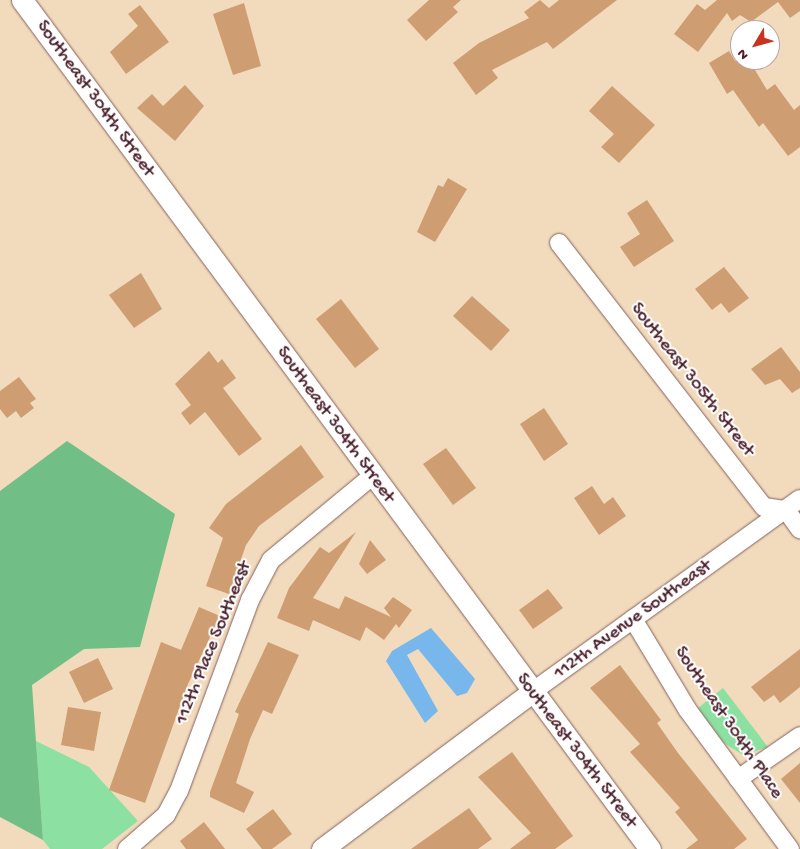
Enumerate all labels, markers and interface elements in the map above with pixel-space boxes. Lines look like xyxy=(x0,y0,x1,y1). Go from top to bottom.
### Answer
street label: Southeast 304th Street xyxy=(31,16,159,182)
north arrow xyxy=(730,20,780,70)
text: N xyxy=(734,45,753,62)
street label: Southeast 305th Street xyxy=(625,299,759,461)
street label: Southeast 304th Street xyxy=(271,342,399,508)
street label: 112th Avenue Southeast xyxy=(550,555,716,685)
street label: 112th Place Southeast xyxy=(171,558,257,728)
street label: Southeast 304th Place xyxy=(669,643,787,803)
street label: Southeast 304th Street xyxy=(510,669,642,833)

